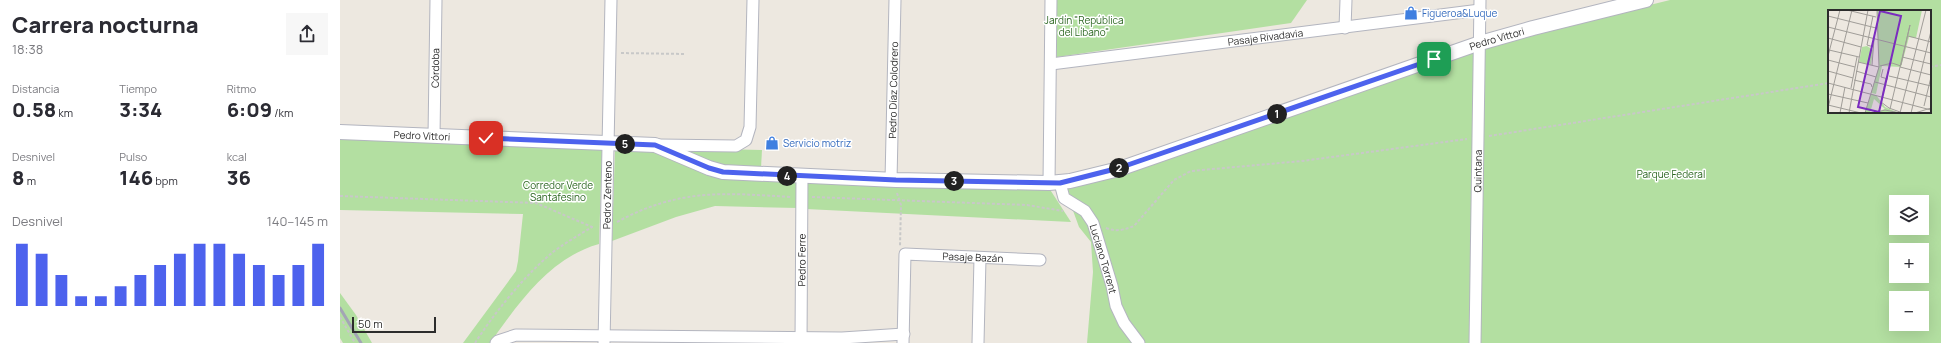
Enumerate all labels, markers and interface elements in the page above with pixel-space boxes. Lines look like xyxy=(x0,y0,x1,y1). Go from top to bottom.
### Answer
shop icon: Figueroa&Luque xyxy=(1403,5,1419,21)
place label: Figueroa&Luque xyxy=(1422,6,1497,20)
text: Carrera nocturna xyxy=(12,10,199,40)
inset map xyxy=(1828,10,1931,113)
button: share xyxy=(286,13,328,55)
park label: Jardín "República del Líbano" xyxy=(1044,13,1124,39)
street label: Pedro Vittori xyxy=(1467,24,1526,53)
street label: Pasaje Rivadavia xyxy=(1227,25,1304,49)
text: 18:38 xyxy=(12,40,43,58)
street label: Pedro Díaz Colodrero xyxy=(885,41,901,139)
pin xyxy=(1417,42,1451,76)
street label: Córdoba xyxy=(428,48,442,88)
icon: arrive xyxy=(1423,48,1445,70)
text: Distancia xyxy=(12,81,59,96)
text: Tiempo xyxy=(119,81,157,96)
text: Ritmo xyxy=(227,81,256,96)
text: 0.58 xyxy=(12,96,56,123)
text: 3:34 xyxy=(119,96,162,123)
text: 6:09 xyxy=(227,96,272,123)
pin: 1 xyxy=(1267,104,1287,124)
text: km xyxy=(56,105,73,120)
text: /km xyxy=(272,105,293,120)
text: 1 xyxy=(1275,106,1279,121)
pin xyxy=(469,121,503,155)
street label: Pedro Vittori xyxy=(393,127,451,144)
icon: check xyxy=(475,127,497,149)
pin: 5 xyxy=(615,134,635,154)
shop icon: Servicio motriz xyxy=(764,135,780,151)
text: 5 xyxy=(622,136,628,151)
place label: Servicio motriz xyxy=(783,136,851,150)
text: Desnivel xyxy=(12,149,55,164)
text: Pulso xyxy=(119,149,147,164)
text: kcal xyxy=(227,149,247,164)
street label: Quintana xyxy=(1470,150,1485,192)
pin: 2 xyxy=(1109,158,1129,178)
text: 2 xyxy=(1116,160,1122,175)
street label: Pedro Zenteno xyxy=(599,161,615,229)
text: 8 xyxy=(12,164,24,191)
text: 146 xyxy=(119,164,153,191)
text: 36 xyxy=(227,164,251,191)
pin: 4 xyxy=(777,166,797,186)
park label: Parque Federal xyxy=(1637,167,1705,181)
text: 4 xyxy=(784,168,790,183)
pin: 3 xyxy=(944,171,964,191)
text: m xyxy=(24,173,36,188)
text: bpm xyxy=(153,173,178,188)
text: 3 xyxy=(951,173,957,188)
park label: Corredor Verde Santafesino xyxy=(523,178,593,204)
map controls xyxy=(1889,195,1929,331)
button: layers xyxy=(1889,195,1929,235)
text: Desnivel xyxy=(12,212,63,230)
text: 140–145 m xyxy=(267,212,328,230)
street label: Luciano Torrent xyxy=(1087,222,1120,295)
street label: Pedro Ferre xyxy=(794,233,809,287)
button: + xyxy=(1889,243,1929,283)
street label: Pasaje Bazán xyxy=(942,249,1004,265)
button: − xyxy=(1889,291,1929,331)
scale bar xyxy=(352,315,436,334)
text: 50 m xyxy=(358,316,383,331)

